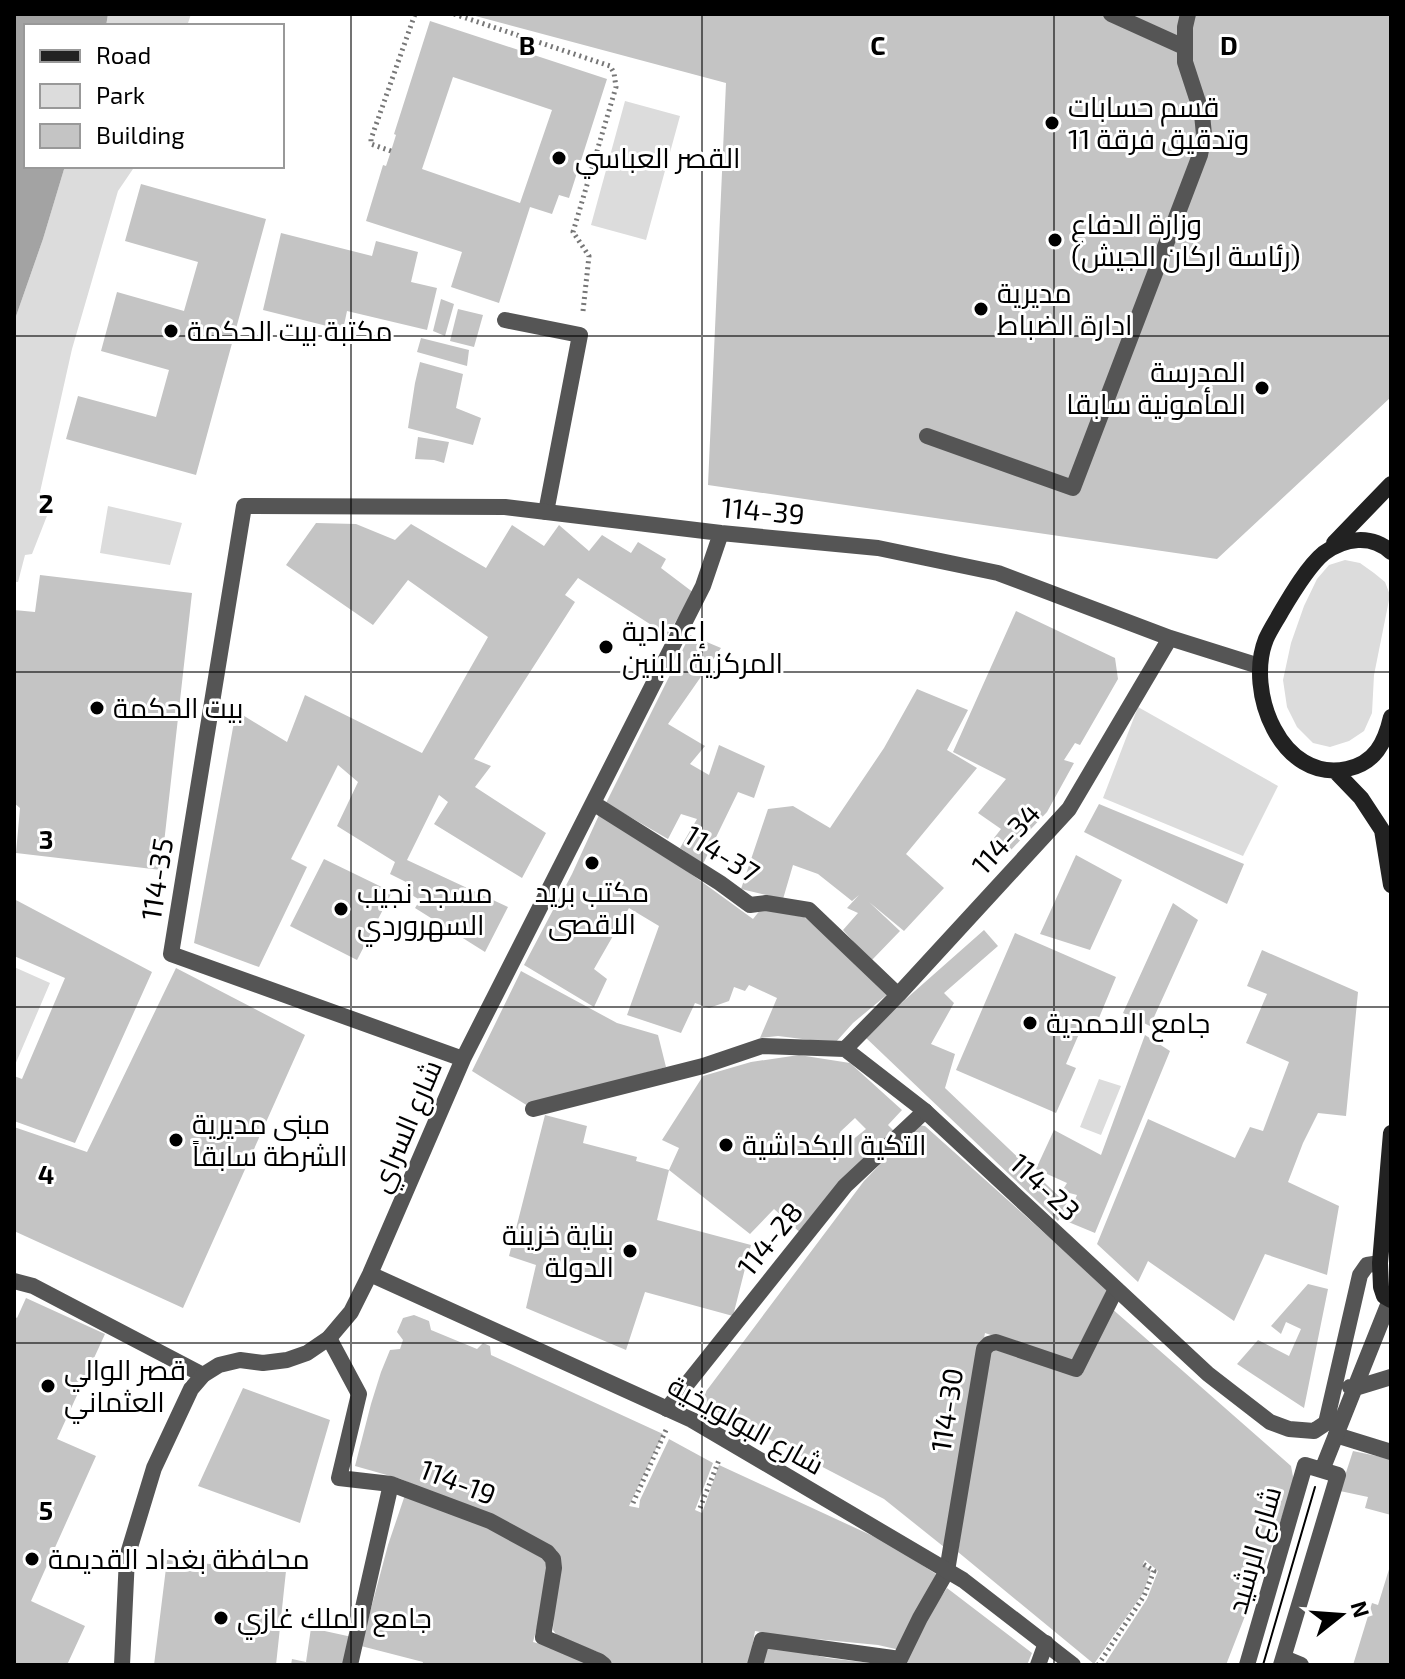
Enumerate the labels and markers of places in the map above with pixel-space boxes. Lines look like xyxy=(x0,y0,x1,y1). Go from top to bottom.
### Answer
place label: قسم حسابات وتدقيق فرقة 11 xyxy=(1068,89,1249,156)
marker: قسم حسابات وتدقيق فرقة 11 xyxy=(1043,114,1061,132)
place label: القصر العباسي xyxy=(575,140,740,179)
marker: القصر العباسي xyxy=(550,149,568,167)
place label: وزارة الدفاع (رئاسة اركان الجيش) xyxy=(1071,206,1301,273)
marker: وزارة الدفاع (رئاسة اركان الجيش) xyxy=(1046,231,1064,249)
place label: مديرية ادارة الضباط xyxy=(997,275,1133,341)
marker: مديرية ادارة الضباط xyxy=(972,300,990,318)
place label: مكتبة بيت الحكمة xyxy=(187,313,393,347)
marker: مكتبة بيت الحكمة xyxy=(162,322,180,340)
place label: المدرسة المأمونية سابقا xyxy=(1066,354,1246,420)
marker: المدرسة المأمونية سابقا xyxy=(1253,379,1271,397)
place label: إعدادية المركزية للبنين xyxy=(622,613,783,680)
marker: إعدادية المركزية للبنين xyxy=(597,638,615,656)
place label: بيت الحكمة xyxy=(113,690,243,724)
marker: بيت الحكمة xyxy=(88,699,106,717)
marker: مكتب بريد الاقصى xyxy=(583,854,601,872)
place label: مكتب بريد الاقصى xyxy=(535,874,649,941)
place label: مسجد نجيب السهروردي xyxy=(357,875,493,947)
marker: مسجد نجيب السهروردي xyxy=(332,900,350,918)
place label: جامع الاحمدية xyxy=(1046,1005,1210,1042)
marker: جامع الاحمدية xyxy=(1021,1014,1039,1032)
place label: مبنى مديرية الشرطة سابقاً xyxy=(192,1106,348,1172)
place label: التكية البكداشية xyxy=(742,1127,927,1161)
marker: مبنى مديرية الشرطة سابقاً xyxy=(167,1131,185,1149)
marker: التكية البكداشية xyxy=(717,1136,735,1154)
place label: بناية خزينة الدولة xyxy=(502,1217,614,1283)
marker: بناية خزينة الدولة xyxy=(621,1242,639,1260)
place label: قصر الوالي العثماني xyxy=(64,1352,186,1424)
marker: قصر الوالي العثماني xyxy=(39,1377,57,1395)
place label: محافظة بغداد القديمة xyxy=(48,1541,310,1575)
marker: محافظة بغداد القديمة xyxy=(23,1550,41,1568)
place label: جامع الملك غازي xyxy=(237,1600,432,1640)
marker: جامع الملك غازي xyxy=(212,1609,230,1627)

